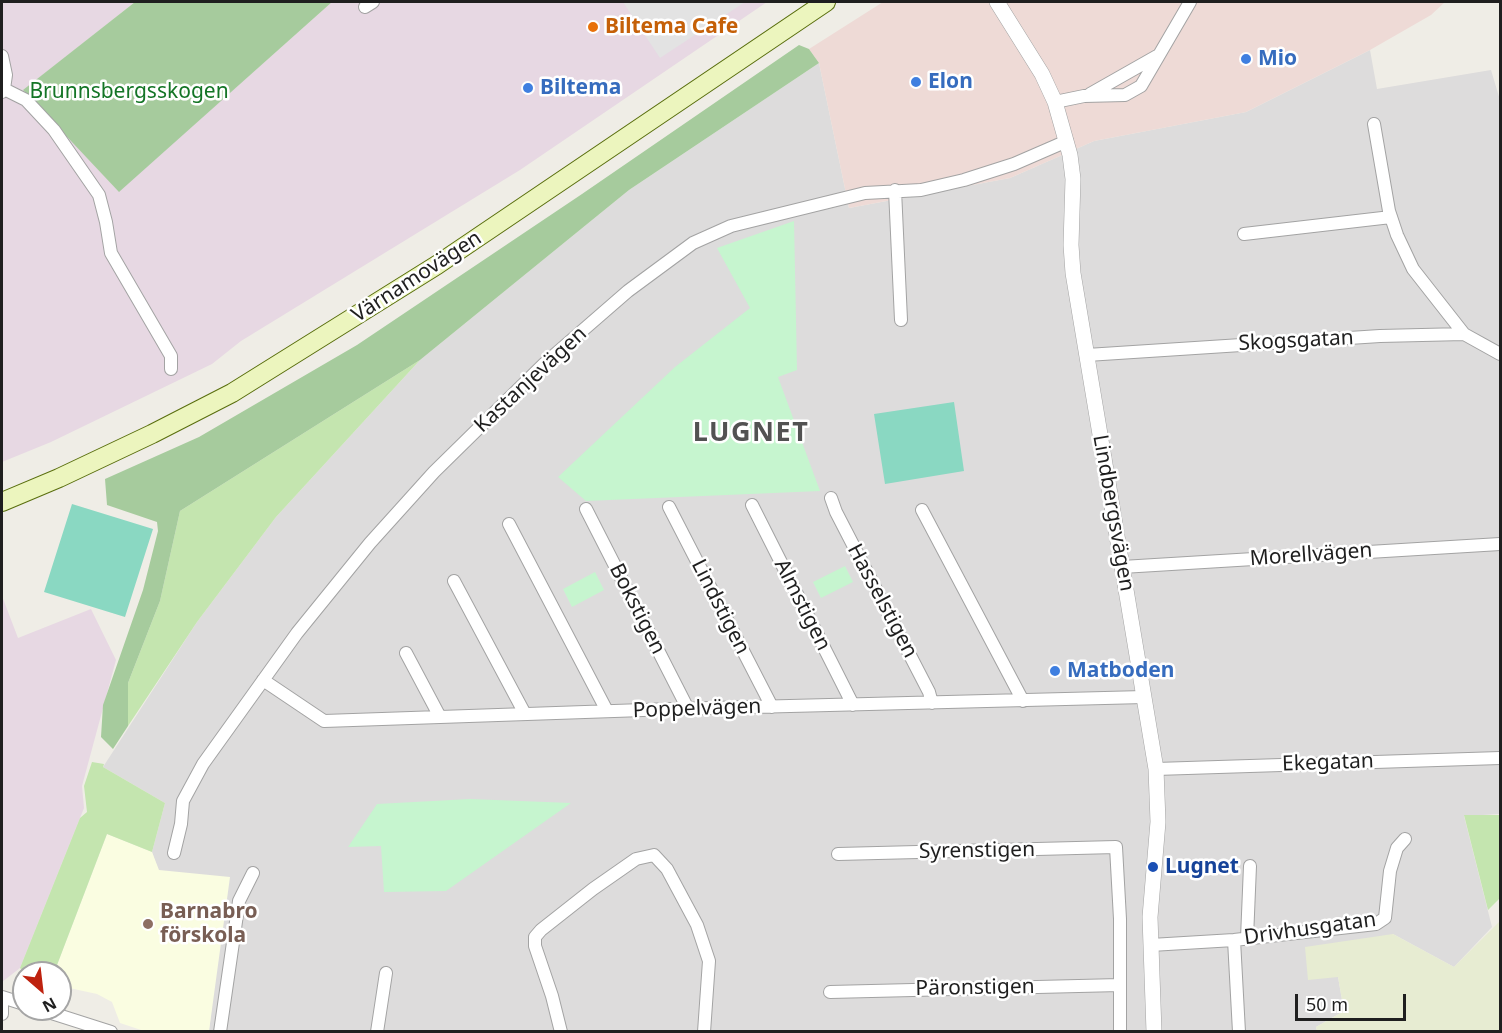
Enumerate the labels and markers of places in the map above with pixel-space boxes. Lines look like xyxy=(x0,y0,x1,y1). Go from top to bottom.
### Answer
place label: Biltema Cafe xyxy=(605,14,738,40)
marker: Biltema Cafe xyxy=(586,20,600,34)
place label: Mio xyxy=(1258,46,1297,72)
marker: Mio xyxy=(1239,52,1253,66)
place label: Elon xyxy=(928,69,973,95)
place label: Biltema xyxy=(540,75,621,101)
marker: Elon xyxy=(909,75,923,89)
marker: Biltema xyxy=(521,81,535,95)
place label: Matboden xyxy=(1067,658,1174,684)
marker: Matboden xyxy=(1048,664,1062,678)
place label: Lugnet xyxy=(1165,854,1239,880)
marker: Lugnet xyxy=(1146,860,1160,874)
place label: Barnabro förskola xyxy=(160,899,258,949)
marker: Barnabro förskola xyxy=(141,917,155,931)

